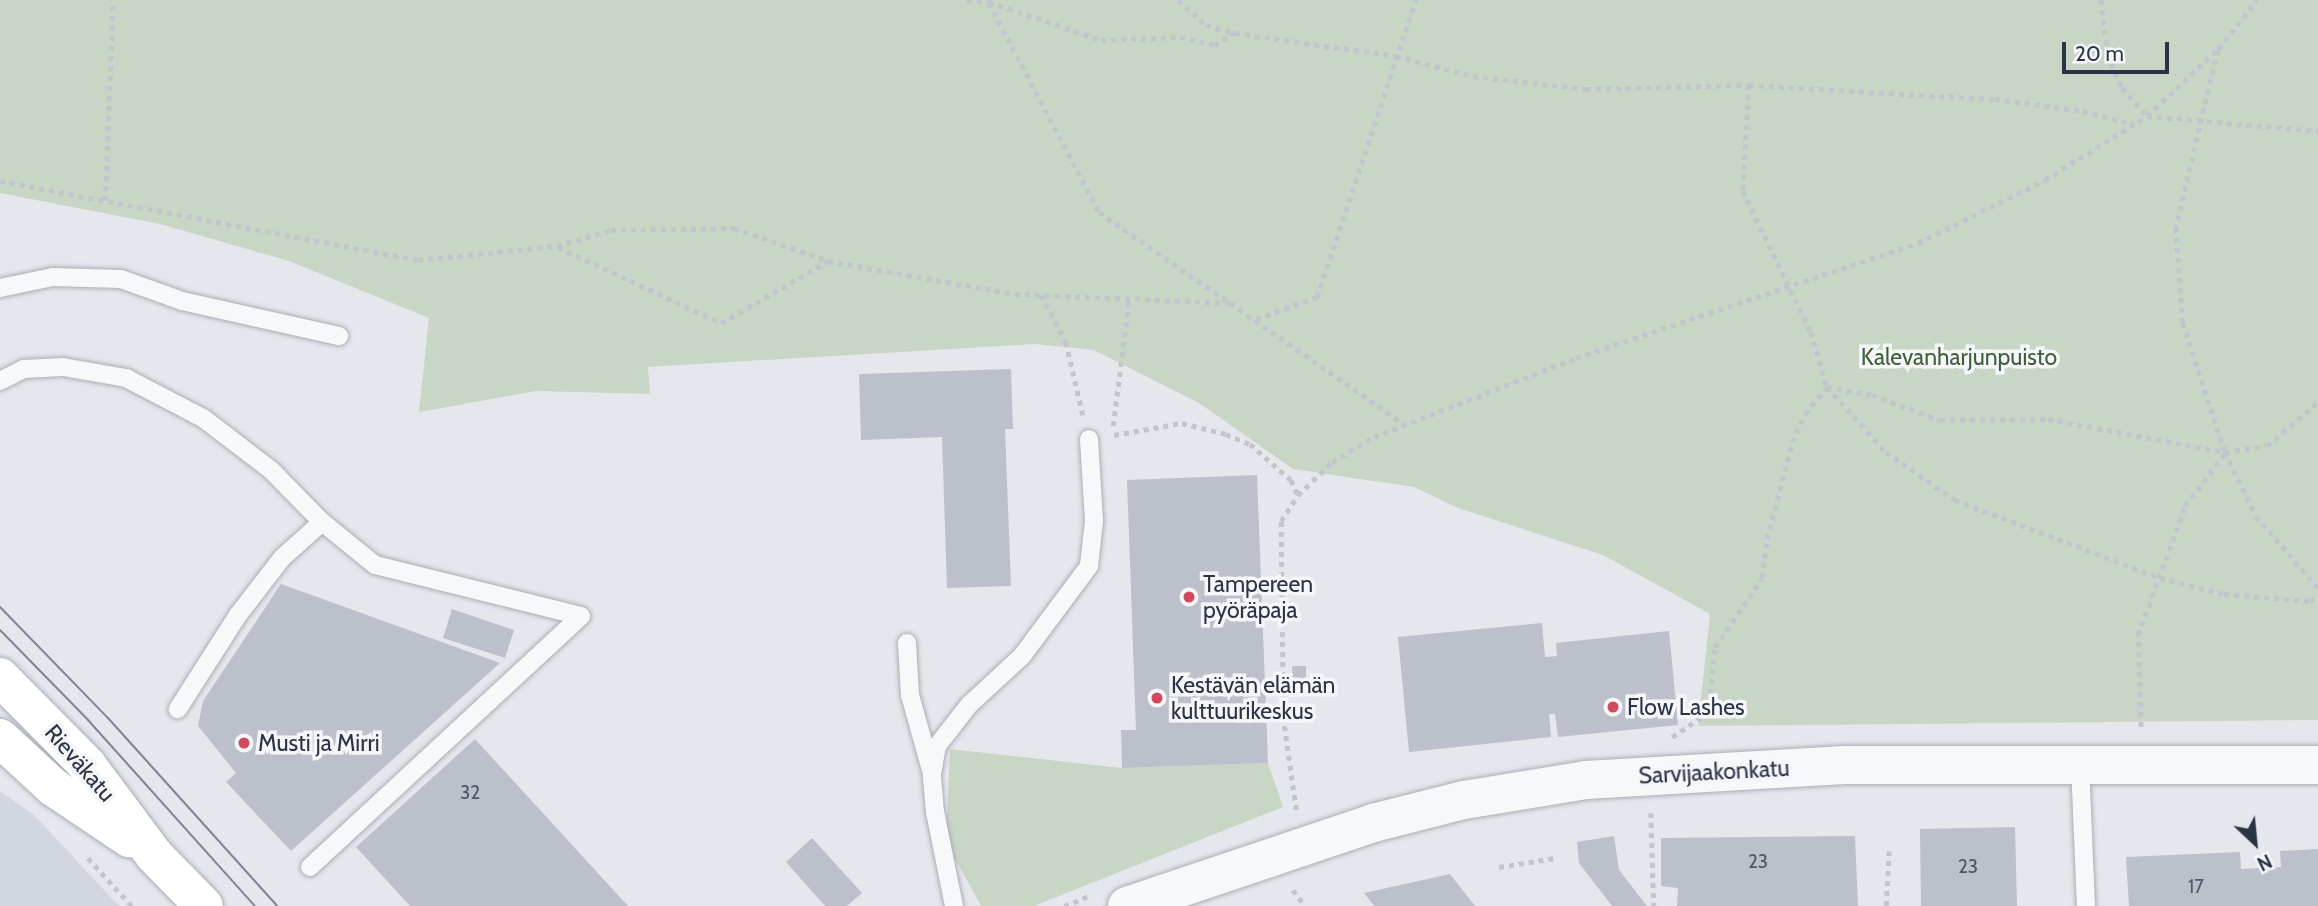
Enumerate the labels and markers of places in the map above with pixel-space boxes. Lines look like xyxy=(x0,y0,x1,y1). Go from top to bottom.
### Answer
place label: Tampereen pyöräpaja xyxy=(1203,570,1313,624)
marker: Tampereen pyöräpaja xyxy=(1181,589,1197,605)
place label: Kestävän elämän kulttuurikeskus xyxy=(1171,671,1335,725)
marker: Kestävän elämän kulttuurikeskus xyxy=(1149,690,1165,706)
place label: Flow Lashes xyxy=(1627,693,1745,721)
marker: Flow Lashes xyxy=(1605,699,1621,715)
place label: Musti ja Mirri xyxy=(258,729,380,757)
marker: Musti ja Mirri xyxy=(236,735,252,751)

